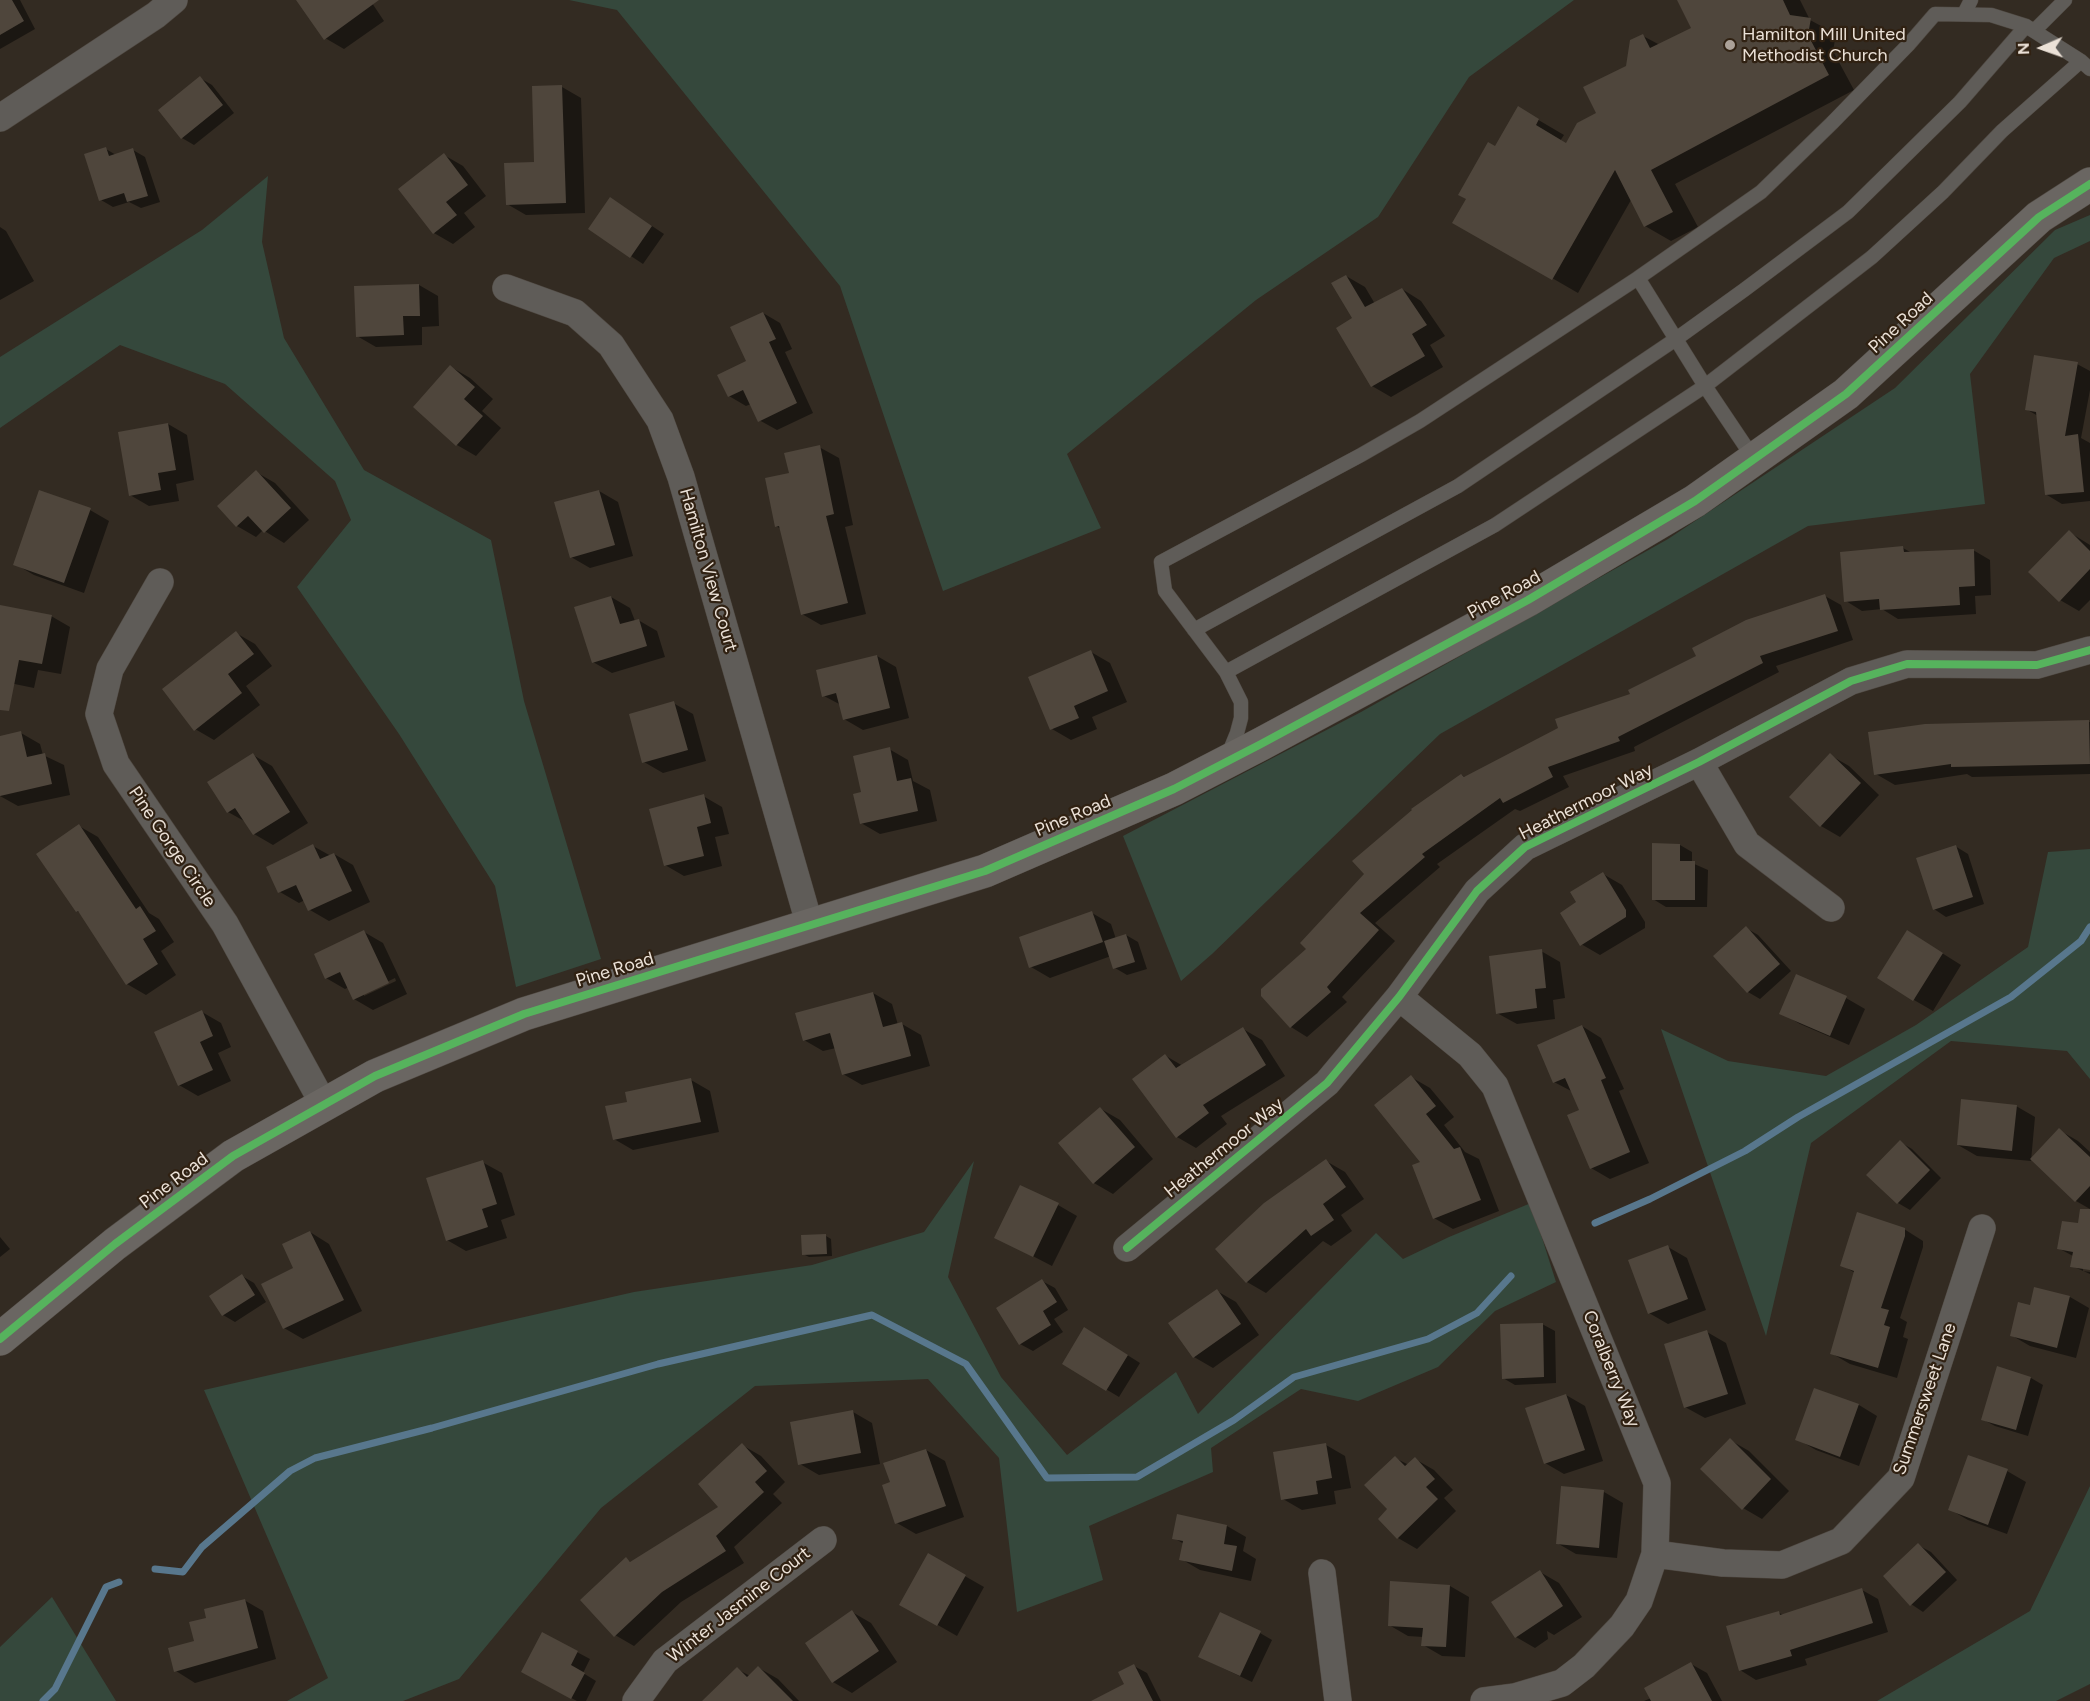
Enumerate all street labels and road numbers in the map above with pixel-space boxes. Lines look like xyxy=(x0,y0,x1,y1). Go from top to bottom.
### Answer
street label: Pine Road xyxy=(1864,288,1938,358)
street label: Hamilton View Court xyxy=(674,486,742,654)
street label: Pine Road xyxy=(1464,566,1544,624)
street label: Heathermoor Way xyxy=(1516,759,1656,845)
street label: Pine Gorge Circle xyxy=(124,783,220,911)
street label: Pine Road xyxy=(1032,790,1114,842)
street label: Pine Road xyxy=(573,948,657,992)
street label: Heathermoor Way xyxy=(1160,1093,1288,1203)
street label: Pine Road xyxy=(135,1148,213,1214)
street label: Coralberry Way xyxy=(1578,1307,1644,1431)
street label: Summersweet Lane xyxy=(1889,1320,1961,1478)
street label: Winter Jasmine Court xyxy=(663,1542,815,1668)

